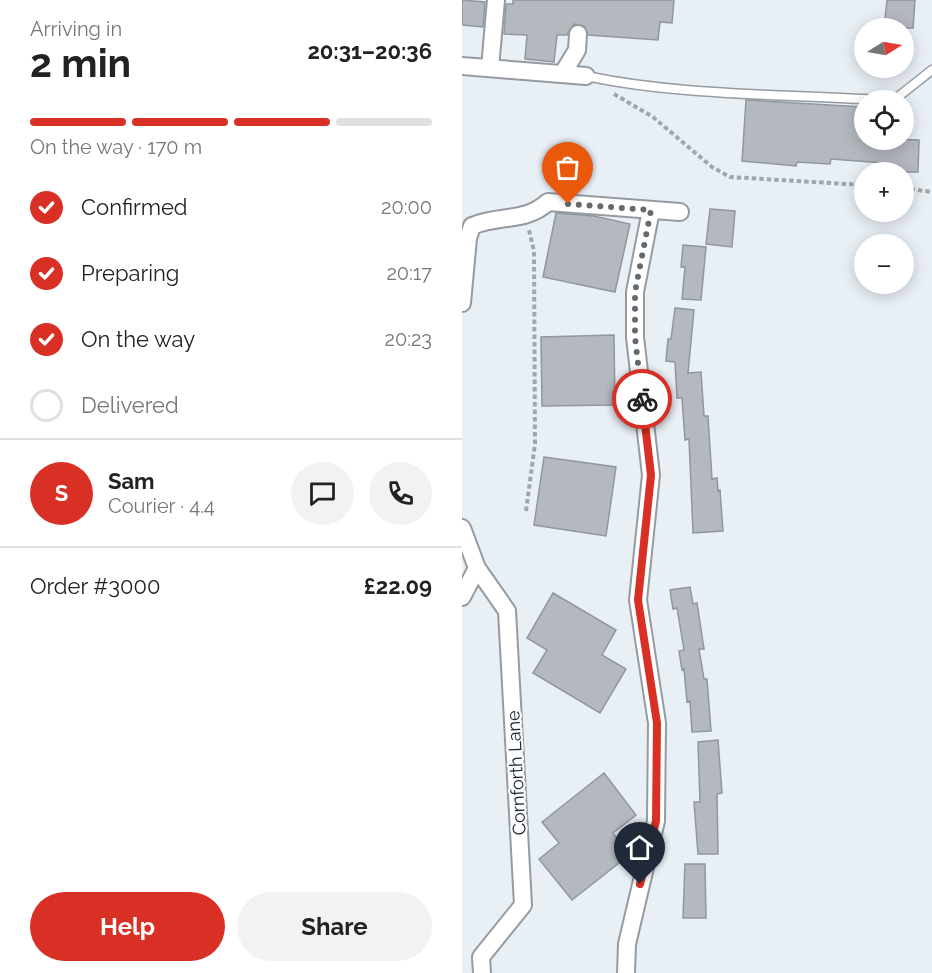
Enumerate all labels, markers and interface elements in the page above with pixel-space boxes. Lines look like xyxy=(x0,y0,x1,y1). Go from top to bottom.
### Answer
text: Arriving in xyxy=(30,17,122,41)
north arrow xyxy=(854,18,914,78)
map controls xyxy=(854,18,914,294)
text: 20:31–20:36 xyxy=(307,38,432,64)
text: 2 min xyxy=(30,40,131,86)
button: locate xyxy=(854,90,914,150)
text: On the way · 170 m xyxy=(30,135,202,159)
pin xyxy=(542,142,593,204)
icon: bag xyxy=(551,151,584,184)
button: + xyxy=(854,162,914,222)
icon: check xyxy=(30,191,63,224)
text: Confirmed xyxy=(81,194,188,220)
text: 20:00 xyxy=(381,195,432,219)
button: − xyxy=(854,234,914,294)
icon: check xyxy=(30,257,63,290)
text: Preparing xyxy=(81,260,179,286)
text: 20:17 xyxy=(386,261,432,285)
icon: check xyxy=(30,323,63,356)
text: On the way xyxy=(81,326,195,352)
text: 20:23 xyxy=(384,327,432,351)
courier xyxy=(612,369,672,429)
icon: bike xyxy=(626,383,659,416)
text: Delivered xyxy=(81,392,179,418)
button: chat xyxy=(291,462,354,525)
button: phone xyxy=(369,462,432,525)
text: Sam xyxy=(108,468,155,494)
text: S xyxy=(55,480,68,506)
text: Courier · 4.4 xyxy=(108,494,215,518)
text: Order #3000 xyxy=(30,573,160,599)
text: £22.09 xyxy=(364,573,432,599)
street label: Cornforth Lane xyxy=(502,710,530,836)
pin xyxy=(614,822,665,884)
icon: home xyxy=(623,831,656,864)
button: Help xyxy=(30,892,225,961)
button: Share xyxy=(237,892,432,961)

